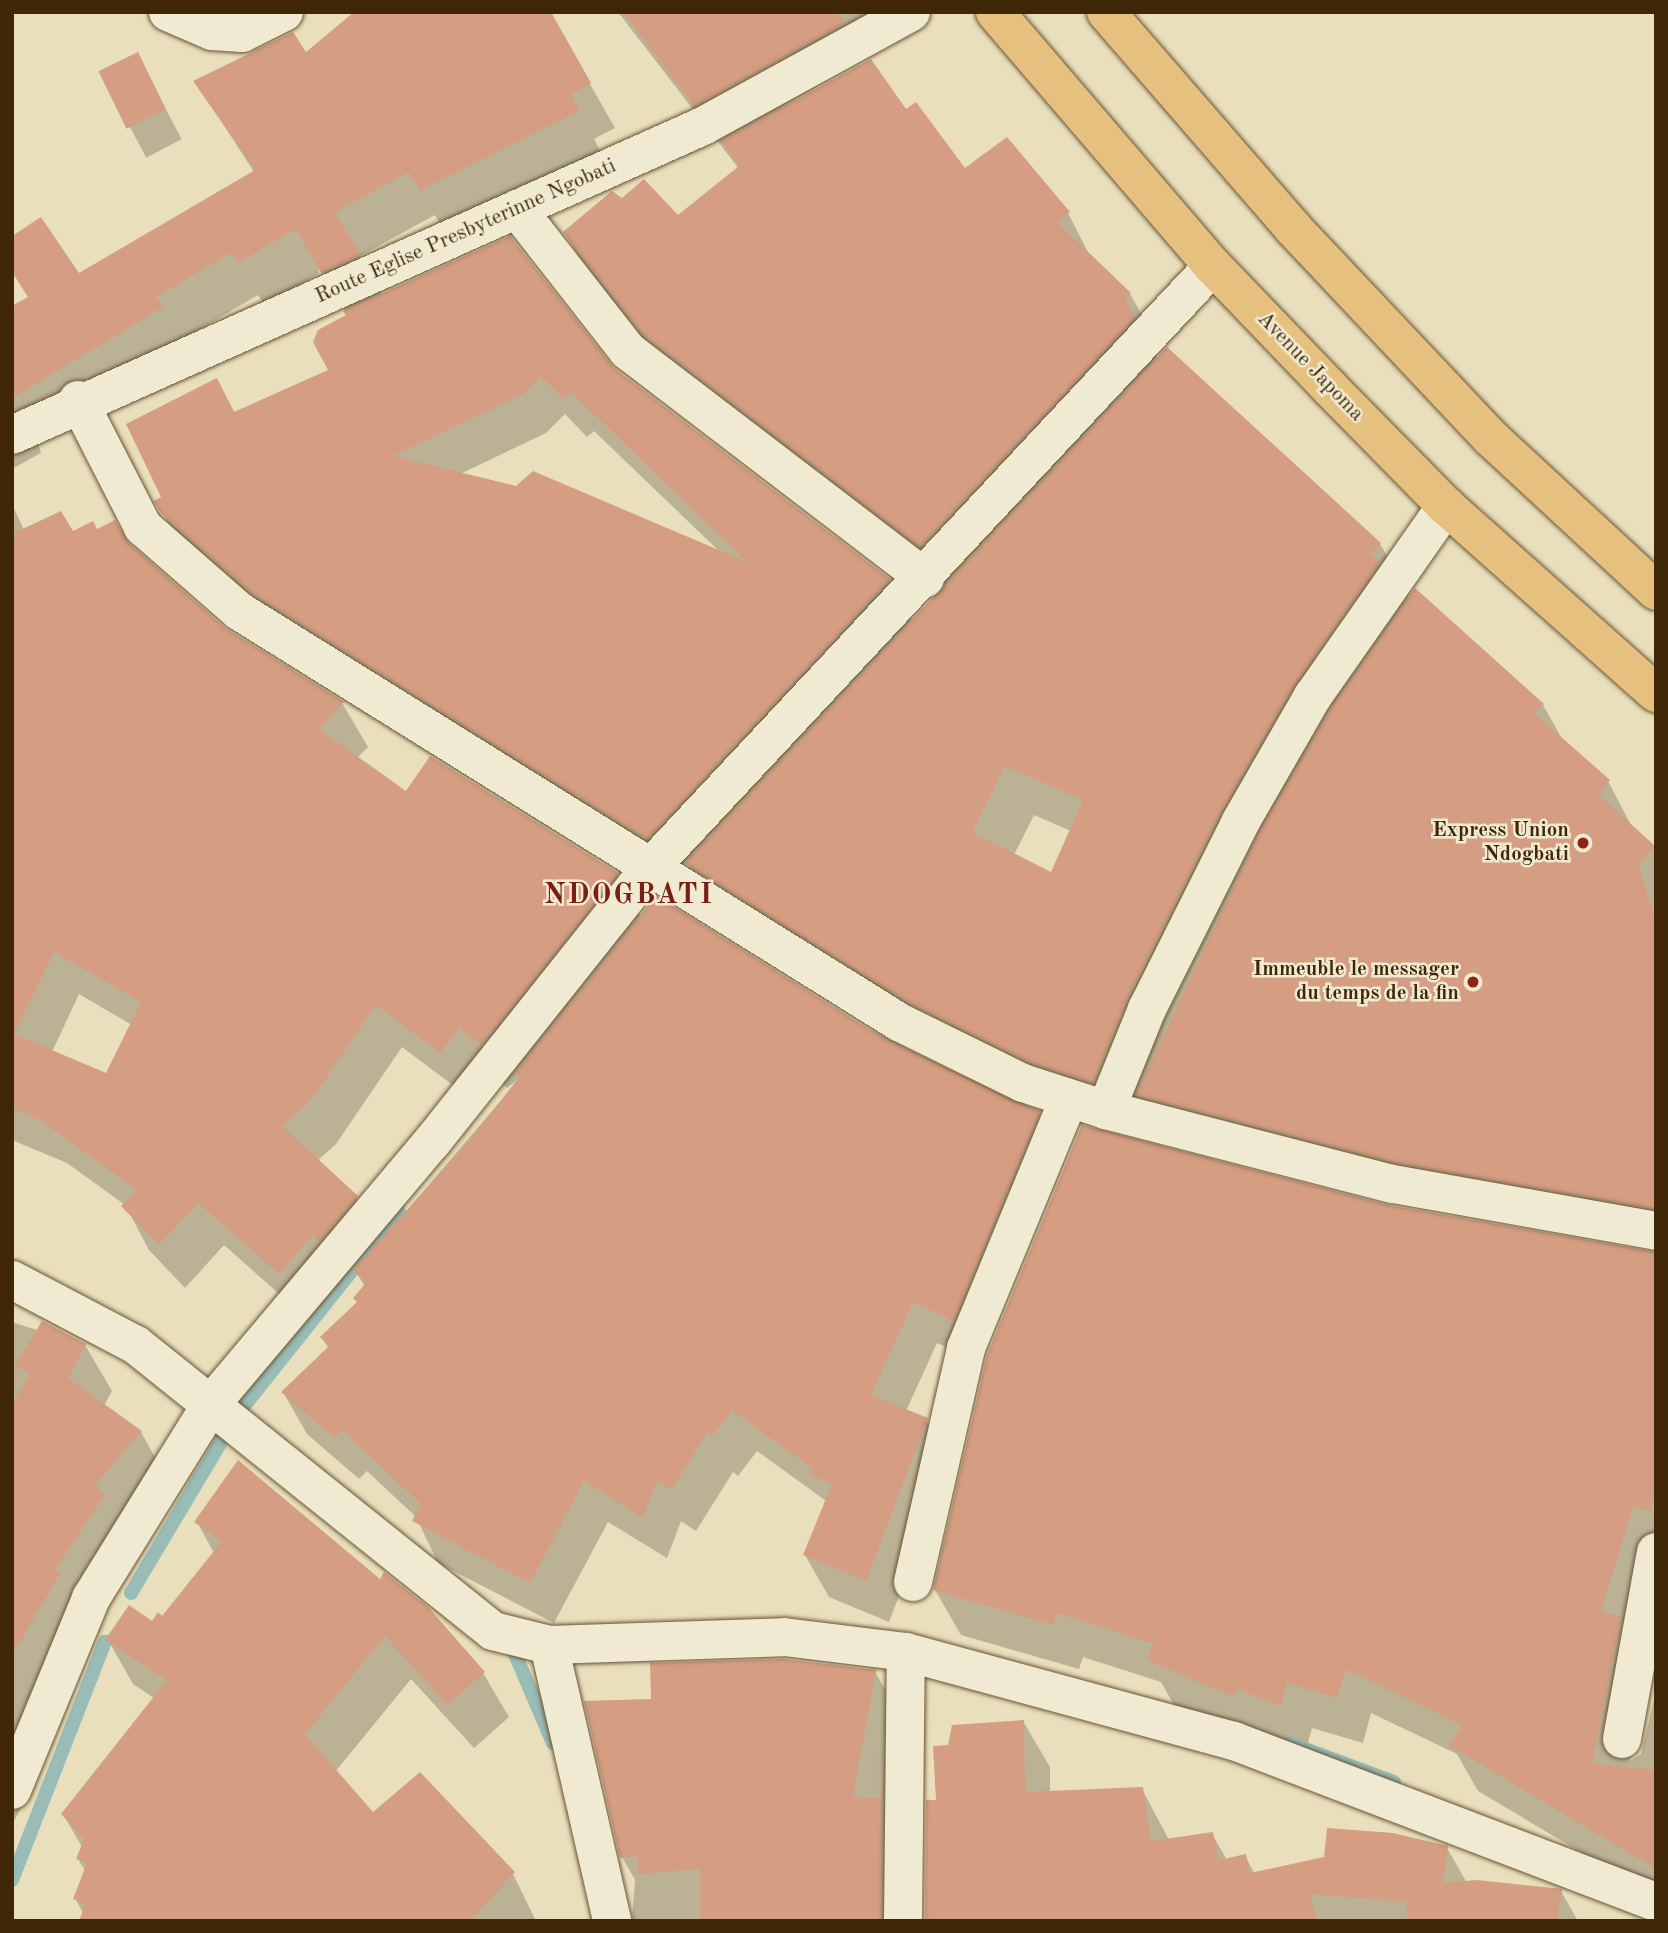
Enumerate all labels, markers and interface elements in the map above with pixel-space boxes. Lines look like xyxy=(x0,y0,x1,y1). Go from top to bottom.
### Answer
street label: Route Eglise Presbyterinne Ngobati xyxy=(312,154,620,310)
street label: Avenue Japoma xyxy=(1251,307,1369,427)
place label: Express Union Ndogbati xyxy=(1432,818,1569,868)
marker: Express Union Ndogbati xyxy=(1575,835,1591,851)
district label: NDOGBATI xyxy=(545,879,713,913)
place label: Immeuble le messager du temps de la fin xyxy=(1253,957,1459,1007)
marker: Immeuble le messager du temps de la fin xyxy=(1465,974,1481,990)

